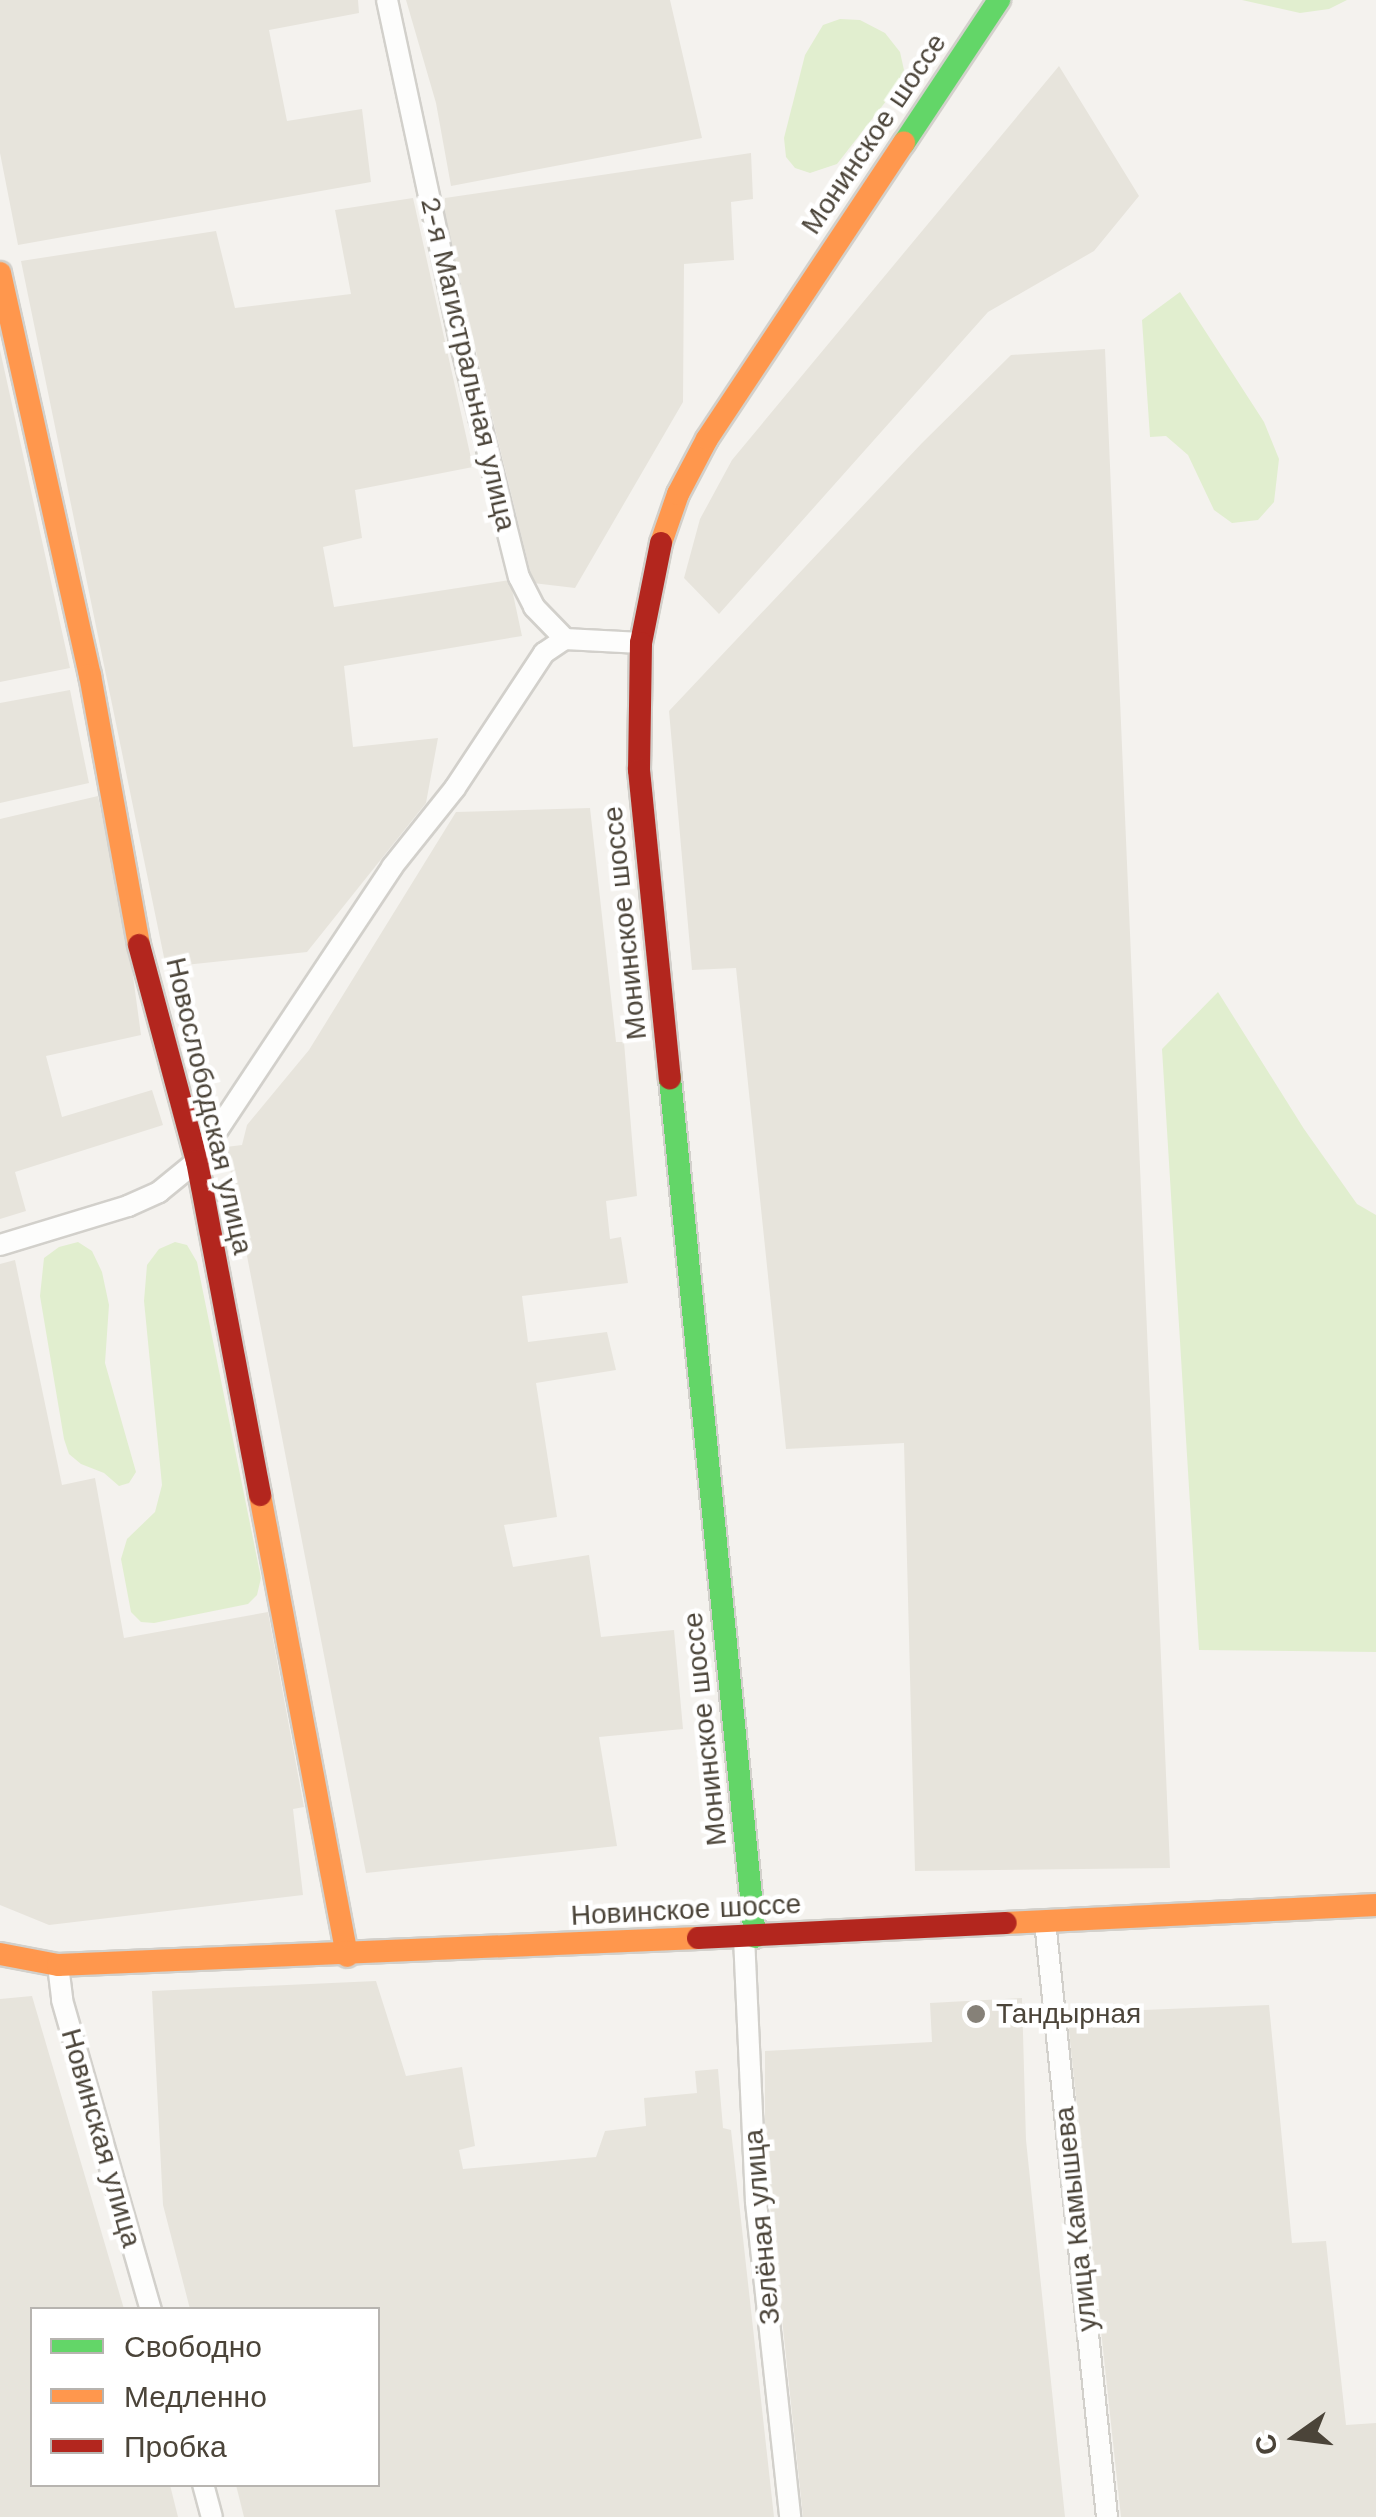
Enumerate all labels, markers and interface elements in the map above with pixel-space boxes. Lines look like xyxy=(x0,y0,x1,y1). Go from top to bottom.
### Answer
street label: Монинское шоссе xyxy=(794,27,954,241)
street label: 2-я Магистральная улица xyxy=(413,194,523,534)
street label: Монинское шоссе xyxy=(596,805,654,1041)
street label: Новослободская улица xyxy=(158,954,260,1258)
street label: Монинское шоссе xyxy=(676,1611,734,1847)
street label: Новинское шоссе xyxy=(570,1887,802,1933)
place label: Тандырная xyxy=(996,1997,1141,2031)
marker: Тандырная xyxy=(965,2003,987,2025)
street label: Новинская улица xyxy=(54,2025,148,2251)
street label: улица Камышева xyxy=(1047,2105,1105,2333)
street label: Зелёная улица xyxy=(737,2128,787,2326)
legend xyxy=(30,2307,380,2487)
text: Свободно xyxy=(124,2329,262,2364)
text: Медленно xyxy=(124,2379,267,2414)
north arrow xyxy=(1246,2387,1346,2487)
text: Пробка xyxy=(124,2429,227,2464)
text: С xyxy=(1248,2431,1285,2458)

